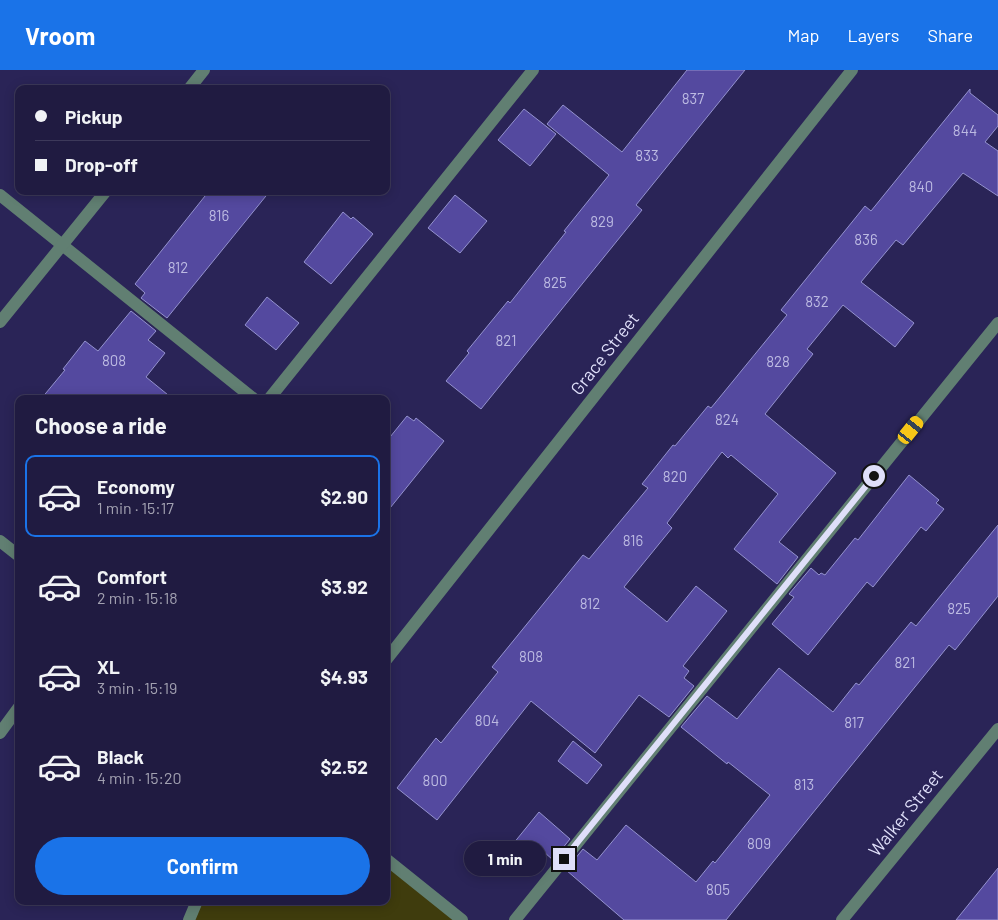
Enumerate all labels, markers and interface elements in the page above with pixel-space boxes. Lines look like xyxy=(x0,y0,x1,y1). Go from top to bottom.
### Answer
text: Vroom xyxy=(25,21,95,50)
text: Map xyxy=(787,24,819,46)
text: Layers xyxy=(847,24,900,46)
text: Share xyxy=(928,24,973,46)
house number: 837 xyxy=(682,89,704,107)
text: Pickup xyxy=(65,105,123,128)
house number: 844 xyxy=(953,121,977,139)
house number: 833 xyxy=(635,146,659,164)
text: Drop-off xyxy=(65,153,138,176)
house number: 840 xyxy=(909,177,933,195)
house number: 816 xyxy=(209,206,229,224)
house number: 829 xyxy=(590,212,614,230)
house number: 836 xyxy=(854,230,878,248)
house number: 812 xyxy=(168,258,188,276)
house number: 825 xyxy=(543,273,567,291)
house number: 832 xyxy=(805,292,829,310)
street label: Grace Street xyxy=(565,308,643,399)
house number: 821 xyxy=(496,331,516,349)
house number: 808 xyxy=(102,351,126,369)
house number: 828 xyxy=(766,352,790,370)
house number: 824 xyxy=(715,410,739,428)
text: Choose a ride xyxy=(35,412,167,438)
car xyxy=(895,414,926,446)
route start xyxy=(863,465,885,487)
house number: 820 xyxy=(663,467,687,485)
icon: car xyxy=(37,474,82,519)
text: Economy xyxy=(97,475,175,498)
text: $2.90 xyxy=(320,485,368,508)
text: 1 min · 15:17 xyxy=(97,498,174,517)
house number: 816 xyxy=(623,531,643,549)
icon: car xyxy=(37,564,82,609)
text: Comfort xyxy=(97,565,167,588)
text: $3.92 xyxy=(321,575,368,598)
text: 2 min · 15:18 xyxy=(97,588,178,607)
house number: 812 xyxy=(580,594,600,612)
house number: 825 xyxy=(947,599,971,617)
house number: 808 xyxy=(519,647,543,665)
house number: 821 xyxy=(895,653,915,671)
icon: car xyxy=(37,654,82,699)
text: XL xyxy=(97,655,120,678)
text: $4.93 xyxy=(320,665,368,688)
text: 3 min · 15:19 xyxy=(97,678,177,697)
house number: 804 xyxy=(475,711,499,729)
house number: 817 xyxy=(844,713,864,731)
icon: car xyxy=(37,744,82,789)
text: Black xyxy=(97,745,144,768)
text: $2.52 xyxy=(320,755,368,778)
street label: Walker Street xyxy=(863,764,947,860)
text: 4 min · 15:20 xyxy=(97,768,182,787)
house number: 800 xyxy=(423,771,447,789)
house number: 813 xyxy=(794,775,814,793)
house number: 809 xyxy=(747,834,771,852)
button: Confirm xyxy=(35,837,370,895)
callout: 1 min xyxy=(464,842,546,876)
route end xyxy=(553,848,575,870)
text: 1 min xyxy=(487,849,523,868)
house number: 805 xyxy=(706,880,730,898)

